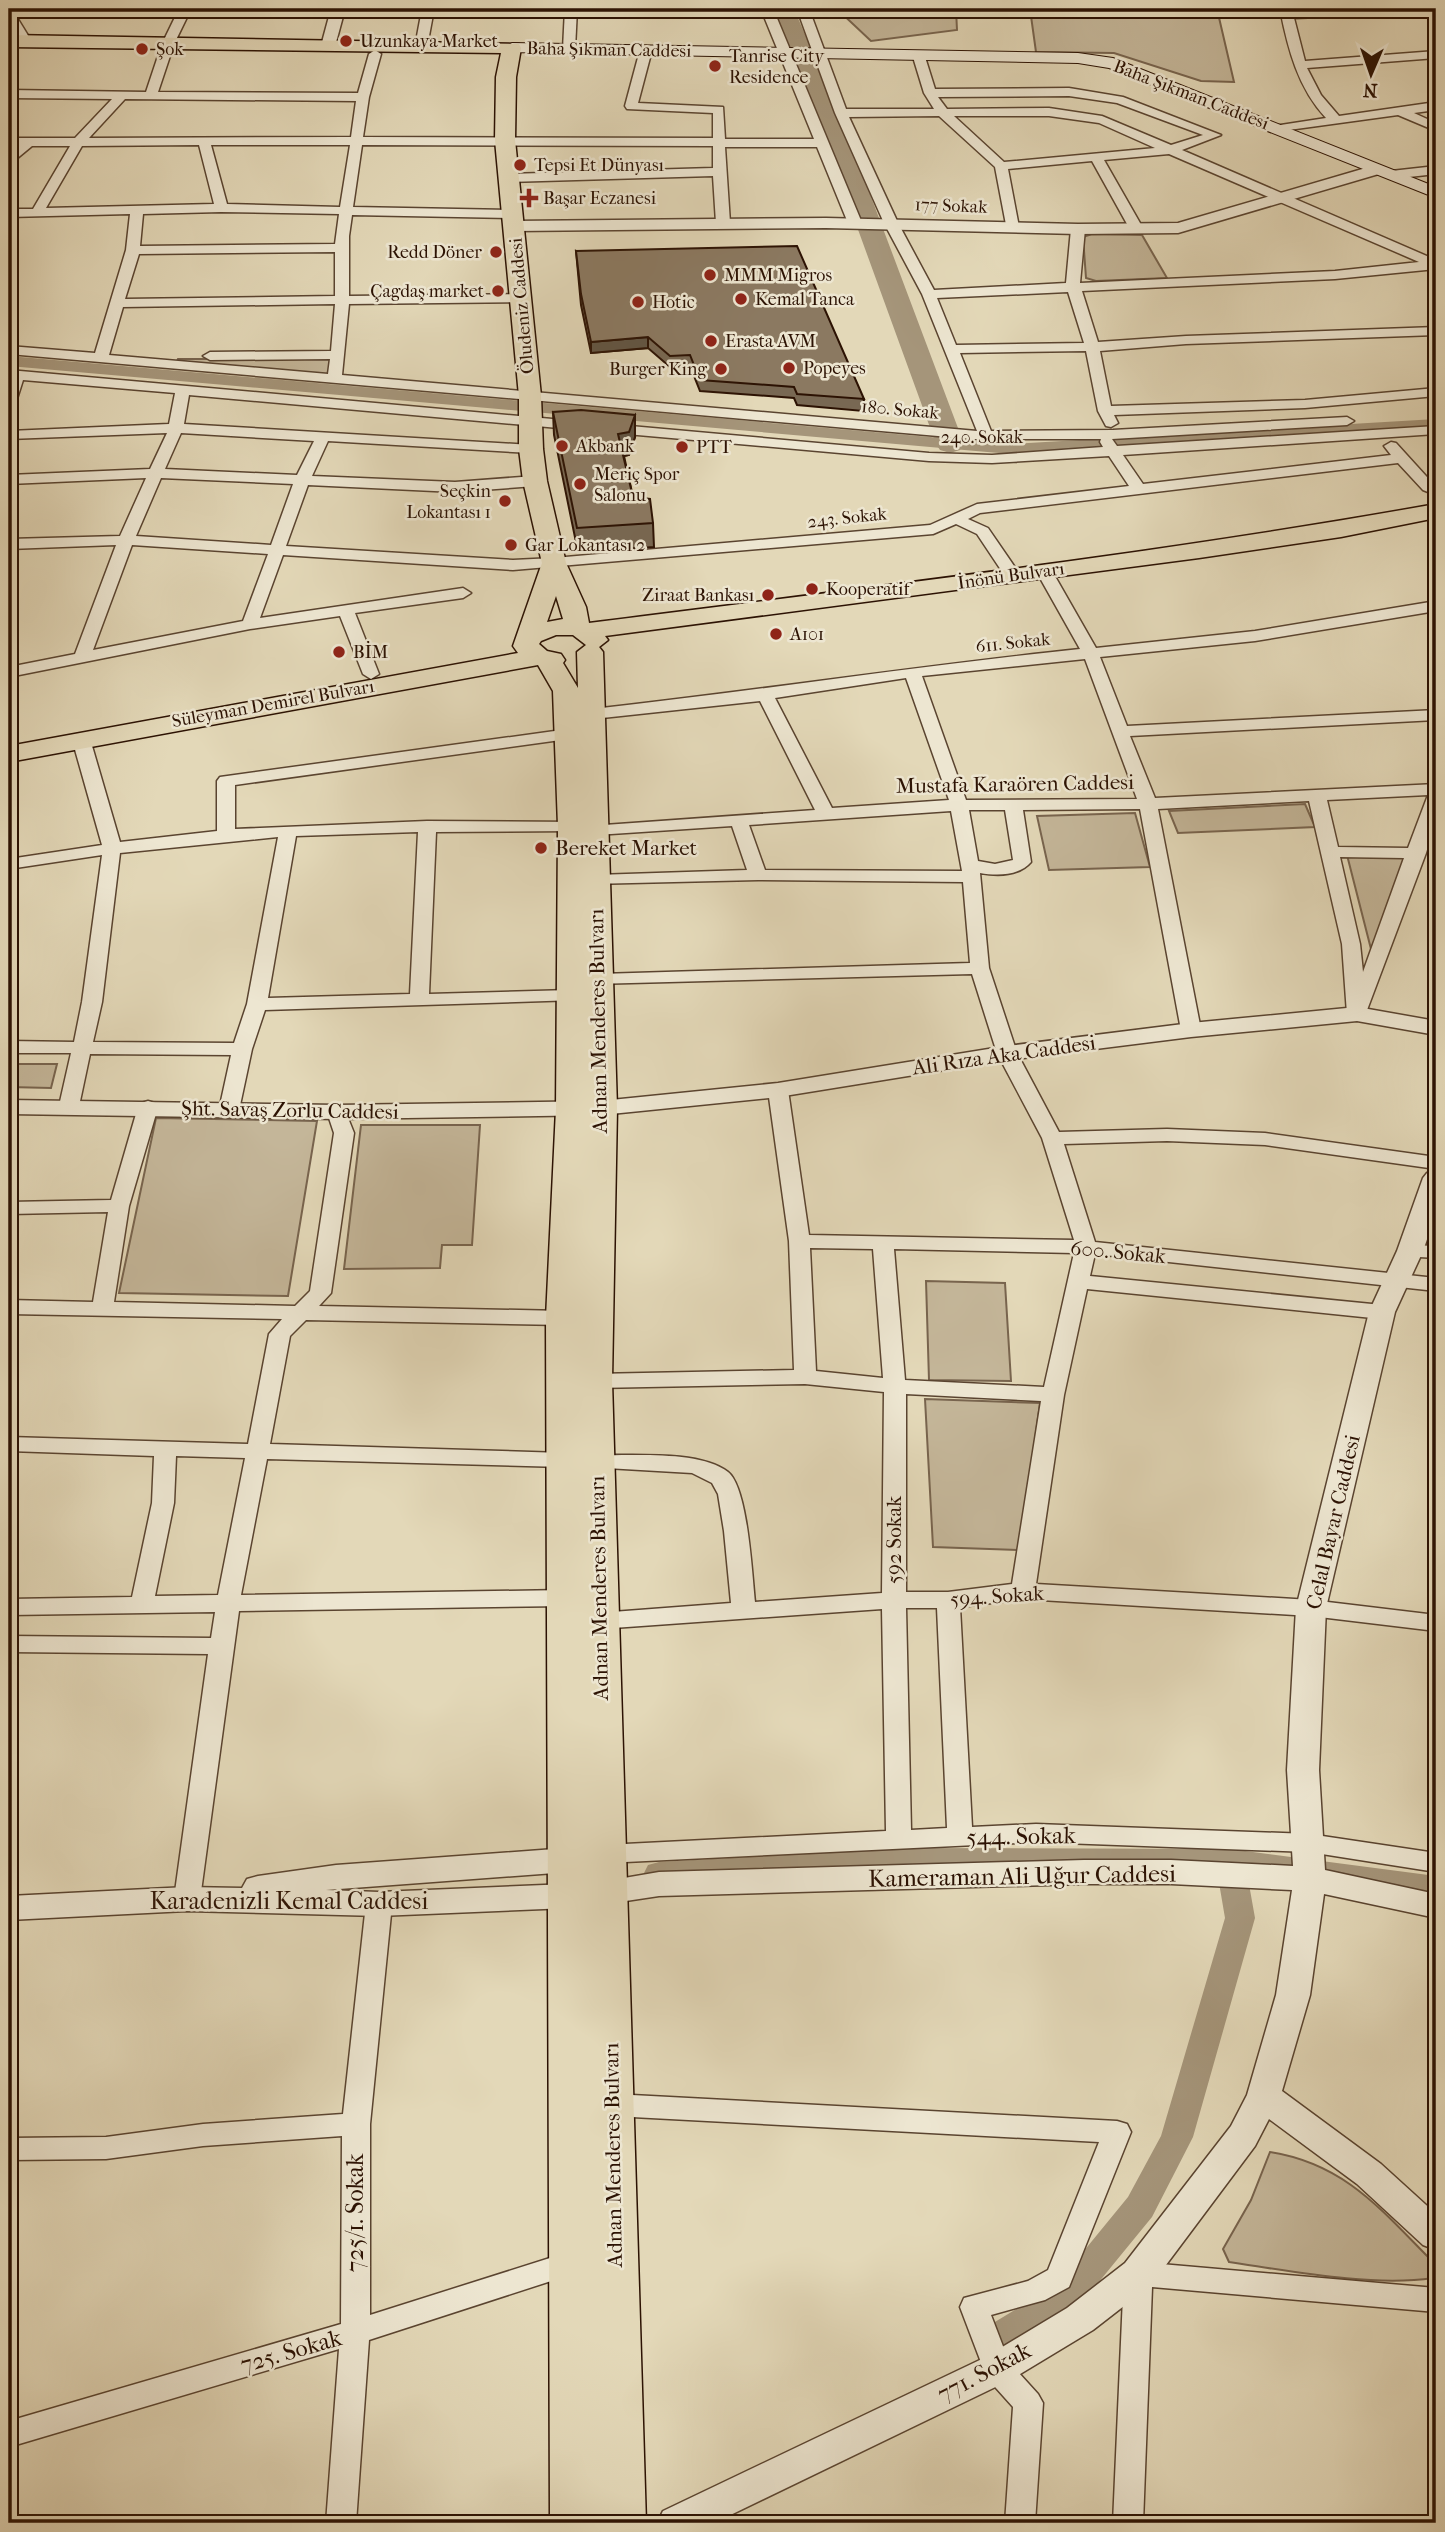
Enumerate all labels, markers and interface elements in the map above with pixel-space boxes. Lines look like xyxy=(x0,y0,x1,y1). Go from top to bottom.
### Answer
place label: Uzunkaya Market xyxy=(360,31,499,52)
marker: Uzunkaya Market xyxy=(338,33,354,49)
street label: Baha Şıkman Caddesi xyxy=(526,38,692,62)
north arrow xyxy=(1336,38,1406,108)
place label: Şok xyxy=(156,39,184,60)
marker: Şok xyxy=(134,41,150,57)
place label: Tanrise City Residence xyxy=(729,46,825,88)
street label: Baha Şıkman Caddesi xyxy=(1110,56,1272,135)
marker: Tanrise City Residence xyxy=(707,58,723,74)
text: N xyxy=(1362,79,1378,101)
place label: Tepsi Et Dünyası xyxy=(534,155,665,176)
marker: Tepsi Et Dünyası xyxy=(512,157,528,173)
place label: Başar Eczanesi xyxy=(543,188,657,209)
marker: Başar Eczanesi xyxy=(521,190,537,206)
street label: 177 Sokak xyxy=(914,194,988,218)
street label: Öludeniz Caddesi xyxy=(505,236,538,375)
place label: Redd Döner xyxy=(387,242,482,263)
marker: Redd Döner xyxy=(488,244,504,260)
place label: MMM Migros xyxy=(724,265,832,286)
marker: MMM Migros xyxy=(702,267,718,283)
place label: Çagdaş market xyxy=(370,281,485,303)
marker: Çagdaş market xyxy=(490,283,506,299)
place label: Kemal Tanca xyxy=(755,289,855,310)
marker: Kemal Tanca xyxy=(733,291,749,307)
place label: Hotic xyxy=(652,292,695,313)
marker: Hotic xyxy=(630,294,646,310)
place label: Erasta AVM xyxy=(725,331,816,352)
marker: Erasta AVM xyxy=(703,333,719,349)
place label: Popeyes xyxy=(803,358,866,379)
place label: Burger King xyxy=(609,359,707,380)
marker: Popeyes xyxy=(781,360,797,376)
marker: Burger King xyxy=(713,361,729,377)
street label: 180. Sokak xyxy=(860,396,940,424)
street label: 240. Sokak xyxy=(941,427,1024,448)
place label: Akbank xyxy=(575,436,635,457)
place label: PTT xyxy=(696,437,733,458)
marker: Akbank xyxy=(554,438,570,454)
marker: PTT xyxy=(674,439,690,455)
place label: Meriç Spor Salonu xyxy=(594,464,680,506)
marker: Meriç Spor Salonu xyxy=(572,476,588,492)
place label: Seçkin Lokantası 1 xyxy=(406,481,492,523)
marker: Seçkin Lokantası 1 xyxy=(497,493,513,509)
street label: 243. Sokak xyxy=(806,503,888,533)
place label: Gar Lokantası 2 xyxy=(525,535,645,556)
marker: Gar Lokantası 2 xyxy=(503,537,519,553)
street label: İnönü Bulvarı xyxy=(956,557,1066,594)
place label: Kooperatif xyxy=(826,579,913,600)
marker: Kooperatif xyxy=(804,581,820,597)
place label: Ziraat Bankası xyxy=(642,585,755,606)
marker: Ziraat Bankası xyxy=(760,587,776,603)
place label: A101 xyxy=(789,624,824,645)
marker: A101 xyxy=(768,626,784,642)
street label: 611. Sokak xyxy=(975,629,1052,657)
place label: BİM xyxy=(353,641,388,663)
marker: BİM xyxy=(331,644,347,660)
street label: Süleyman Demirel Bulvarı xyxy=(170,676,376,732)
street label: Mustafa Karaören Caddesi xyxy=(896,770,1134,798)
place label: Bereket Market xyxy=(555,836,698,860)
marker: Bereket Market xyxy=(533,840,549,856)
street label: Adnan Menderes Bulvarı xyxy=(584,908,612,1135)
street label: Ali Rıza Aka Caddesi xyxy=(910,1030,1097,1080)
street label: Şht. Savaş Zorlu Caddesi xyxy=(181,1096,399,1124)
street label: 600. Sokak xyxy=(1069,1236,1167,1268)
street label: Celal Bayar Caddesi xyxy=(1301,1432,1365,1612)
street label: Adnan Menderes Bulvarı xyxy=(585,1475,613,1702)
street label: 592 Sokak xyxy=(882,1496,906,1584)
street label: 594. Sokak xyxy=(949,1581,1045,1611)
street label: 544. Sokak xyxy=(966,1821,1077,1851)
street label: Kameraman Ali Uğur Caddesi xyxy=(868,1859,1176,1893)
street label: Karadenizli Kemal Caddesi xyxy=(150,1887,428,1915)
street label: Adnan Menderes Bulvarı xyxy=(599,2042,627,2269)
street label: 725/1. Sokak xyxy=(341,2153,369,2272)
street label: 725. Sokak xyxy=(237,2323,346,2379)
street label: 771. Sokak xyxy=(933,2335,1036,2408)

